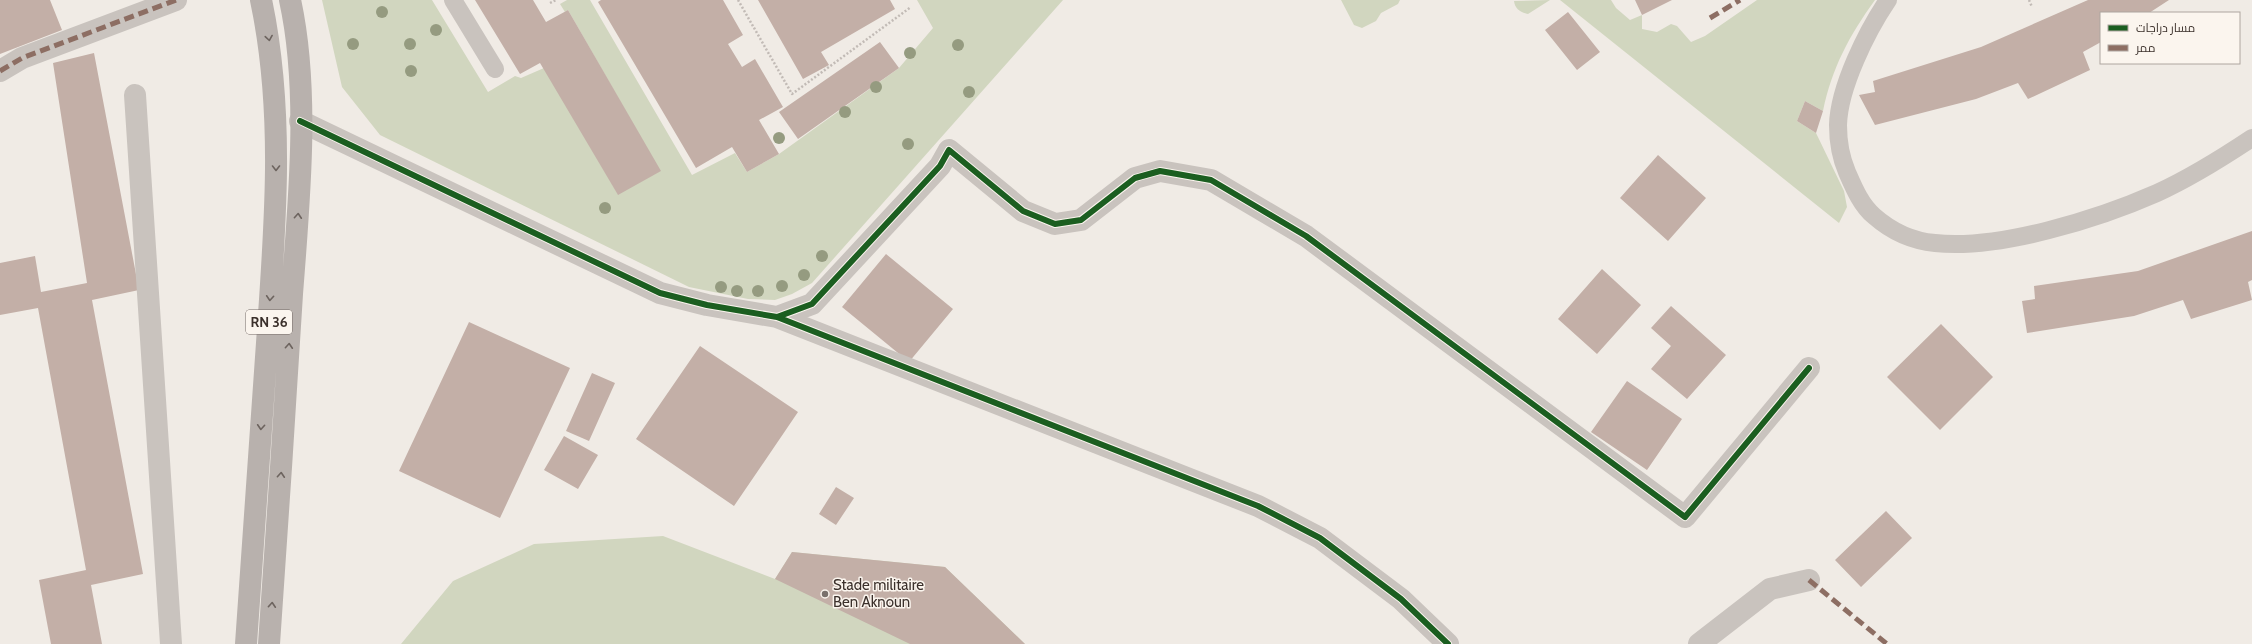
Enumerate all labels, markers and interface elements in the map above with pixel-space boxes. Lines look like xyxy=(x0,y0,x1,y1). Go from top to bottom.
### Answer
legend xyxy=(2100,12,2240,64)
text: مسار دراجات xyxy=(2136,20,2195,35)
one-way arrow xyxy=(264,35,273,41)
text: ممر xyxy=(2135,40,2155,55)
one-way arrow xyxy=(272,165,280,171)
one-way arrow xyxy=(293,213,302,219)
one-way arrow xyxy=(266,295,275,301)
road number: RN 36 xyxy=(246,310,292,334)
one-way arrow xyxy=(285,343,294,349)
one-way arrow xyxy=(257,424,266,430)
one-way arrow xyxy=(276,472,285,478)
place label: Stade militaire Ben Aknoun xyxy=(833,576,924,611)
marker: Stade militaire Ben Aknoun xyxy=(820,589,830,599)
one-way arrow xyxy=(267,602,276,608)

